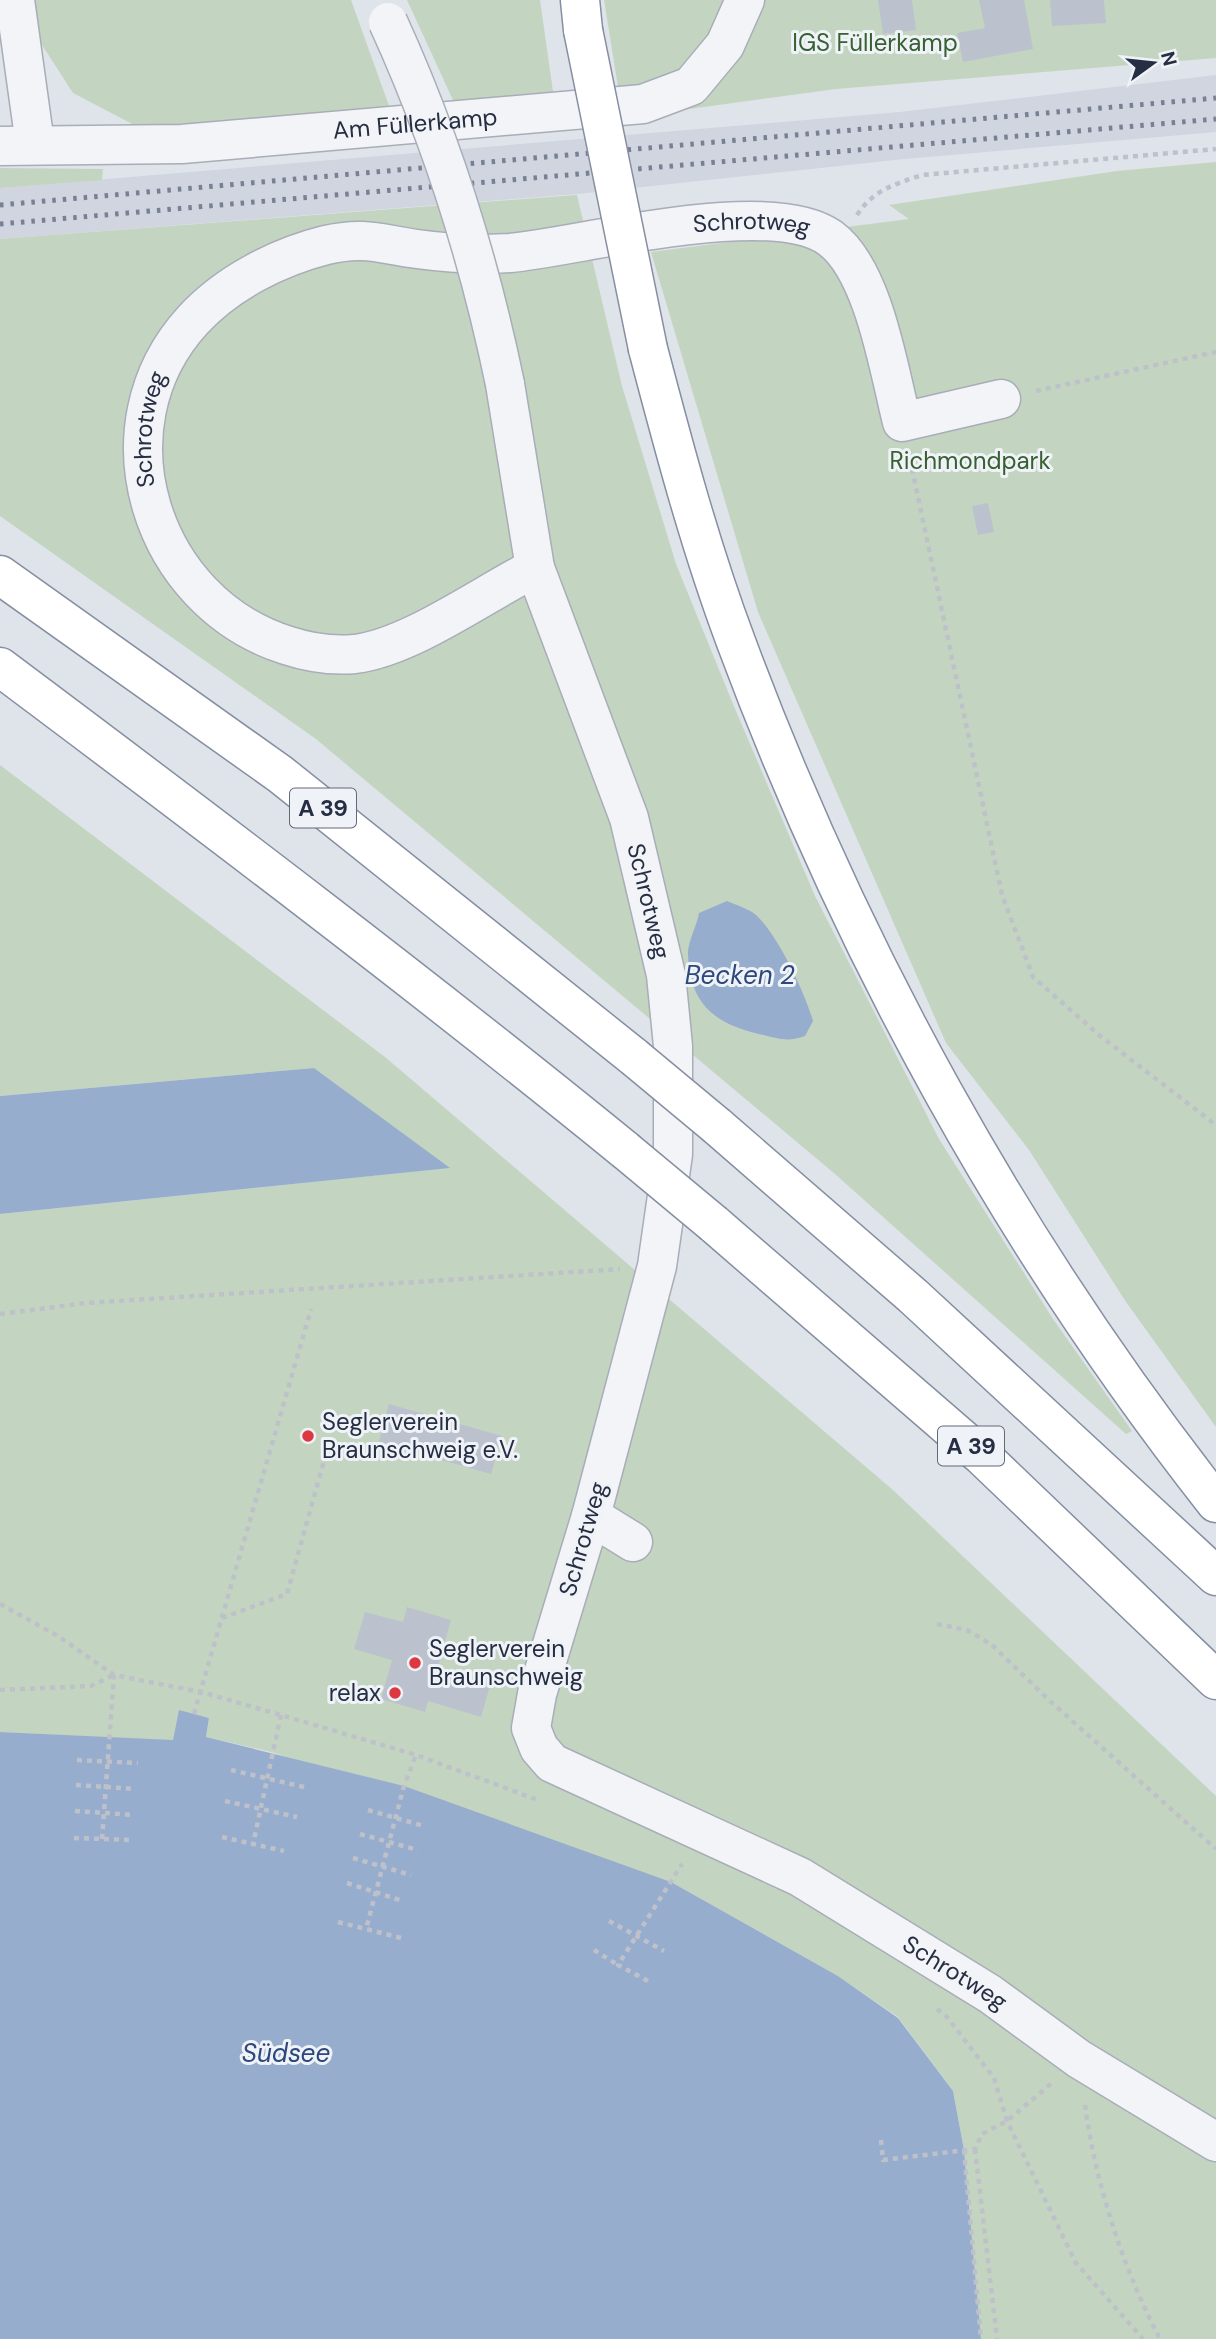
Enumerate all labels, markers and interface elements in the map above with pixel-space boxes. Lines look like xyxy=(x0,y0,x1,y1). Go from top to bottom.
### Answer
park label: IGS Füllerkamp xyxy=(792,27,958,58)
north arrow xyxy=(1118,28,1188,98)
text: N xyxy=(1155,49,1183,69)
street label: Am Füllerkamp xyxy=(332,101,499,146)
street label: Schrotweg xyxy=(691,205,814,243)
street label: Schrotweg xyxy=(127,366,173,490)
park label: Richmondpark xyxy=(889,445,1051,476)
road number: A 39 xyxy=(290,788,356,828)
street label: Schrotweg xyxy=(620,840,678,962)
water label: Becken 2 xyxy=(685,958,795,992)
place label: Seglerverein Braunschweig e.V. xyxy=(322,1406,518,1465)
road number: A 39 xyxy=(938,1427,1004,1466)
marker: Seglerverein Braunschweig e.V. xyxy=(300,1428,316,1444)
street label: Schrotweg xyxy=(551,1478,614,1600)
place label: Seglerverein Braunschweig xyxy=(429,1633,583,1692)
marker: Seglerverein Braunschweig xyxy=(407,1655,423,1671)
place label: relax xyxy=(329,1677,381,1708)
marker: relax xyxy=(387,1685,403,1701)
street label: Schrotweg xyxy=(897,1928,1014,2017)
water label: Südsee xyxy=(242,2036,330,2070)

